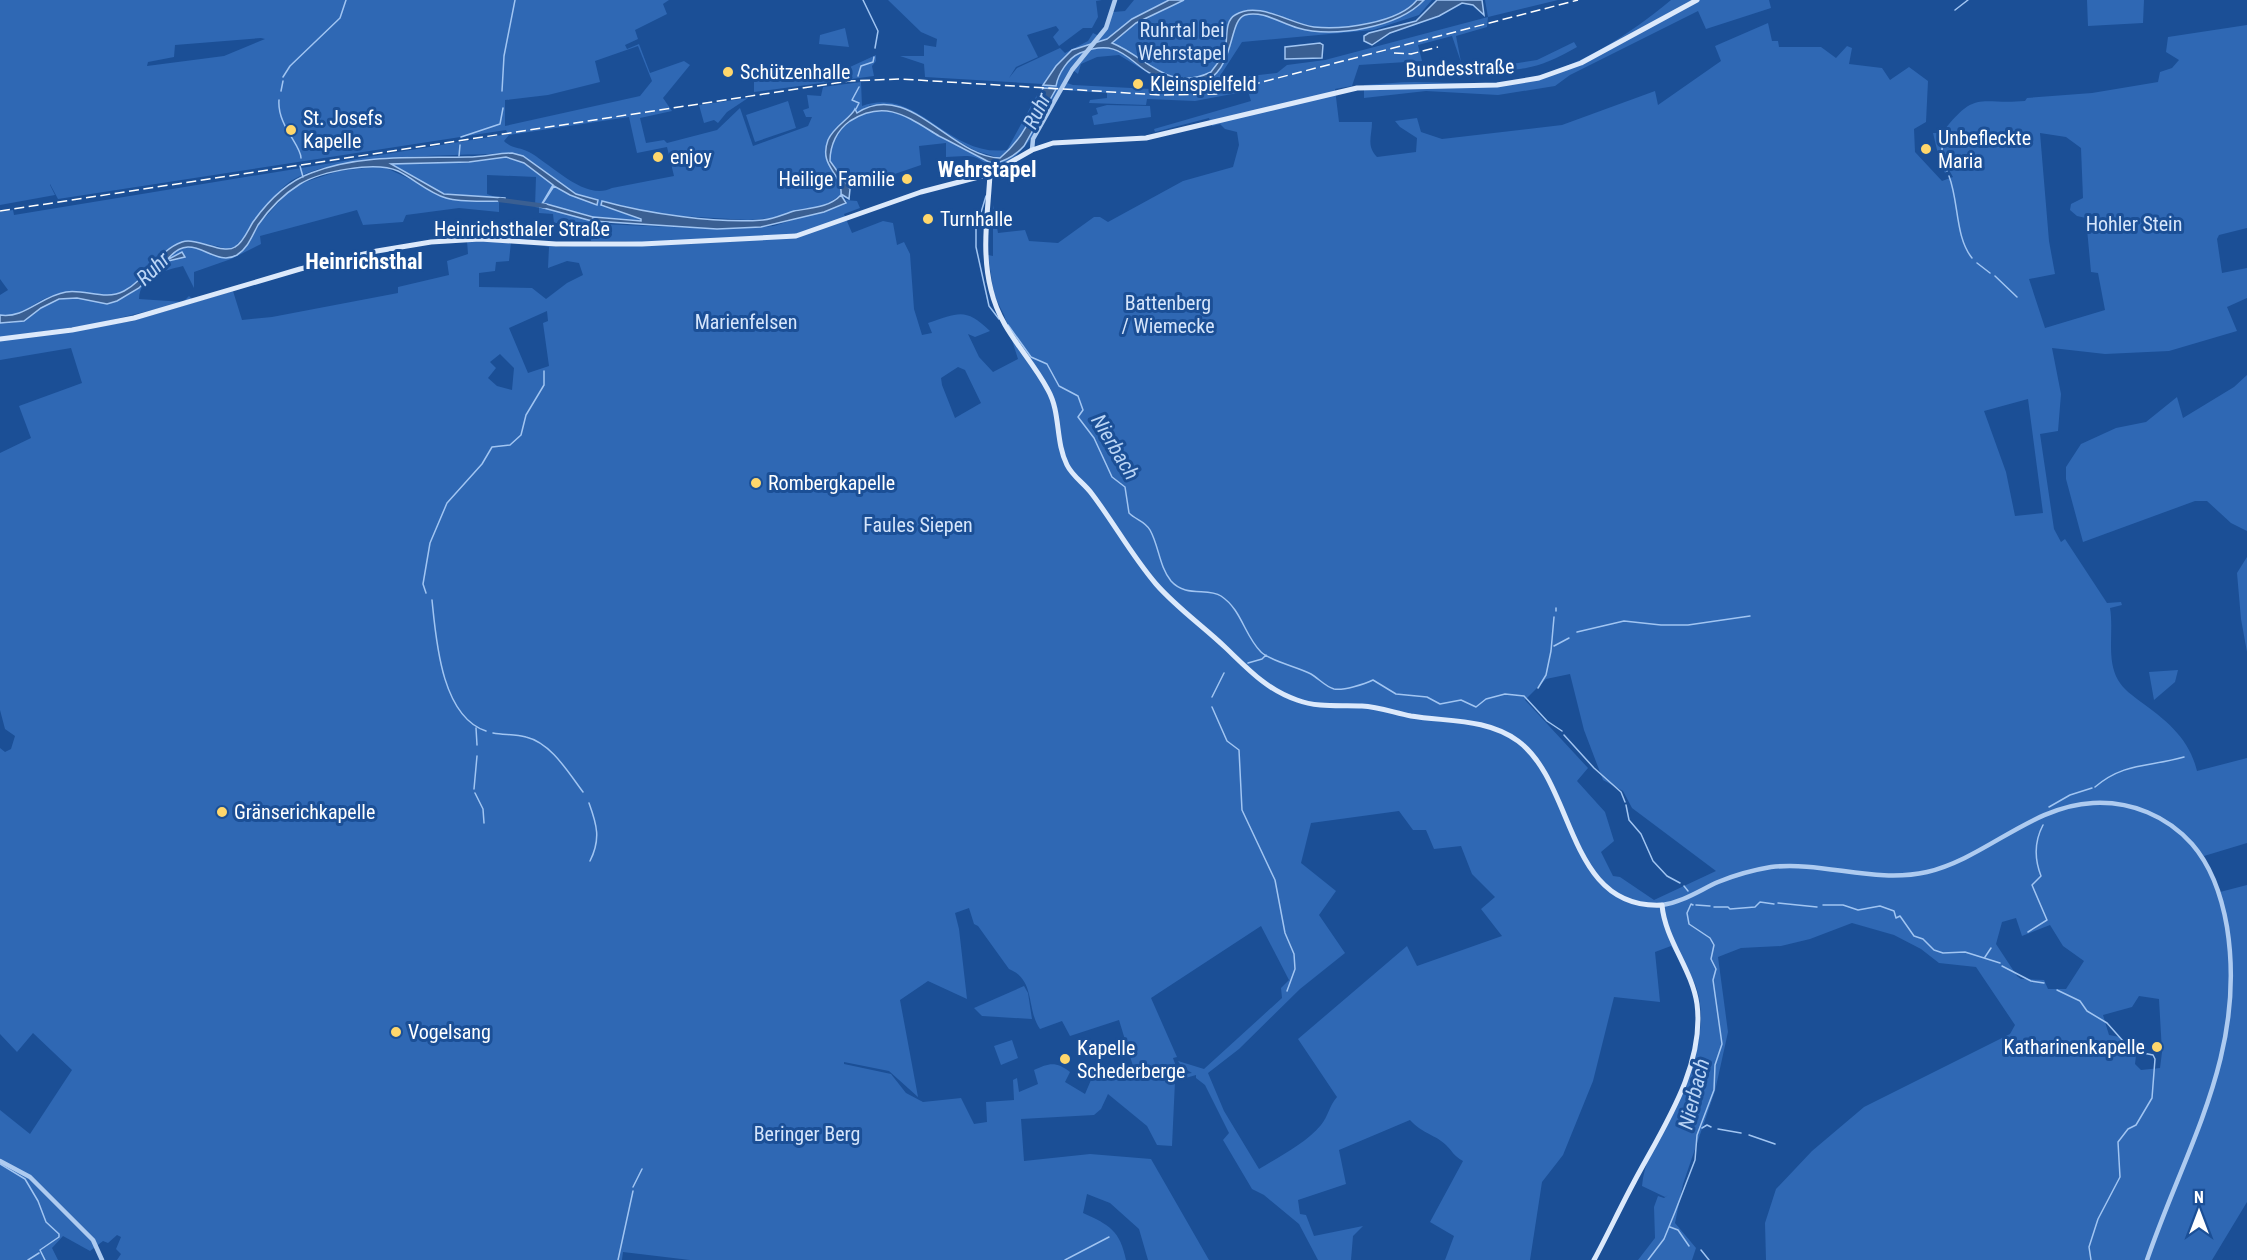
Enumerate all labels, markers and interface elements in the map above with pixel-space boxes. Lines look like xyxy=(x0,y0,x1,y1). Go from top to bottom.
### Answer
park label: Ruhrtal bei Wehrstapel xyxy=(1138,18,1226,65)
street label: Bundesstraße xyxy=(1405,54,1515,82)
place label: Schützenhalle xyxy=(740,60,850,84)
marker: Schützenhalle xyxy=(721,65,735,79)
place label: Kleinspielfeld xyxy=(1150,72,1257,96)
marker: Kleinspielfeld xyxy=(1131,77,1145,91)
water label: Ruhr xyxy=(1018,89,1056,133)
place label: St. Josefs Kapelle xyxy=(303,106,383,153)
marker: St. Josefs Kapelle xyxy=(284,123,298,137)
place label: Unbefleckte Maria xyxy=(1938,126,2031,173)
marker: Unbefleckte Maria xyxy=(1919,142,1933,156)
place label: enjoy xyxy=(670,145,712,169)
marker: enjoy xyxy=(651,150,665,164)
district label: Wehrstapel xyxy=(938,157,1036,182)
place label: Heilige Familie xyxy=(779,167,895,191)
marker: Heilige Familie xyxy=(900,172,914,186)
place label: Turnhalle xyxy=(940,207,1013,231)
marker: Turnhalle xyxy=(921,212,935,226)
park label: Hohler Stein xyxy=(2086,212,2182,236)
street label: Heinrichsthaler Straße xyxy=(434,217,610,241)
water label: Ruhr xyxy=(131,247,175,290)
district label: Heinrichsthal xyxy=(305,249,423,274)
park label: Battenberg / Wiemecke xyxy=(1121,291,1215,338)
park label: Marienfelsen xyxy=(695,310,797,334)
water label: Nierbach xyxy=(1086,410,1144,484)
place label: Rombergkapelle xyxy=(768,471,895,495)
marker: Rombergkapelle xyxy=(749,476,763,490)
park label: Faules Siepen xyxy=(863,513,973,537)
place label: Gränserichkapelle xyxy=(234,800,375,824)
marker: Gränserichkapelle xyxy=(215,805,229,819)
place label: Vogelsang xyxy=(408,1020,491,1044)
marker: Vogelsang xyxy=(389,1025,403,1039)
place label: Katharinenkapelle xyxy=(2004,1035,2145,1059)
place label: Kapelle Schederberge xyxy=(1077,1036,1185,1083)
marker: Katharinenkapelle xyxy=(2150,1040,2164,1054)
marker: Kapelle Schederberge xyxy=(1058,1052,1072,1066)
water label: Nierbach xyxy=(1674,1056,1714,1132)
park label: Beringer Berg xyxy=(754,1122,860,1146)
north arrow xyxy=(2169,1182,2229,1242)
text: N xyxy=(2194,1188,2204,1207)

